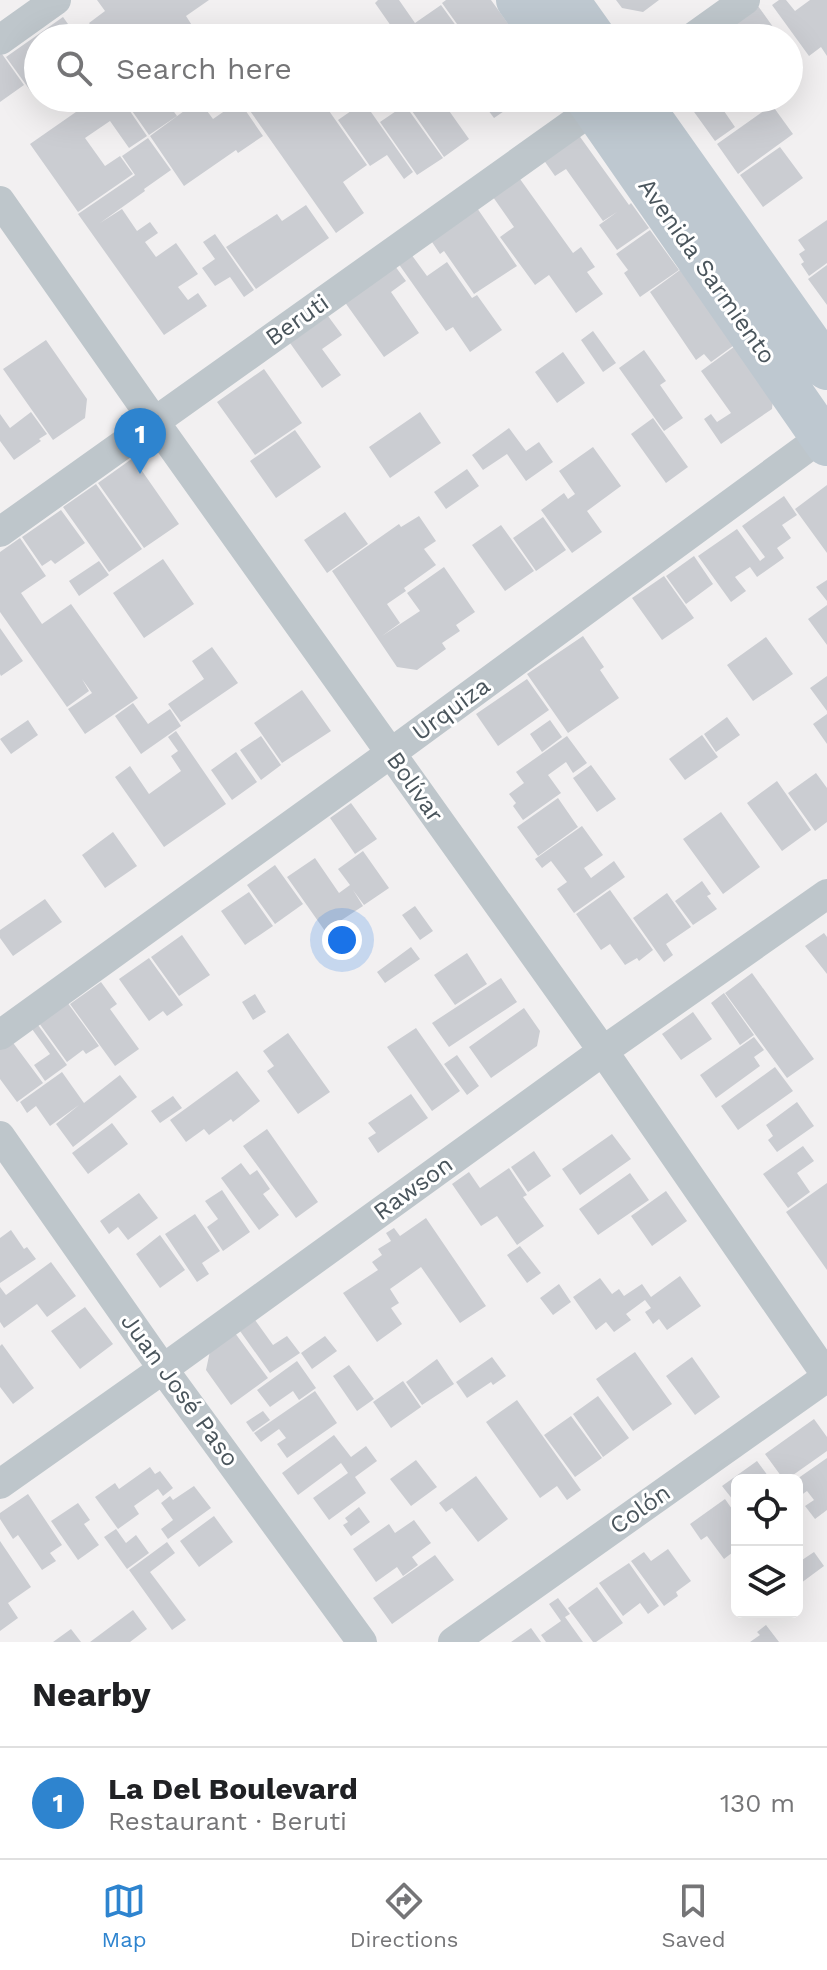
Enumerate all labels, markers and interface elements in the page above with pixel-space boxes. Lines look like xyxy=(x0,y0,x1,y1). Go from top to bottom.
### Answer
search box xyxy=(24,24,803,112)
icon: search xyxy=(52,46,96,90)
text: Search here xyxy=(116,51,292,86)
street label: Avenida Sarmiento xyxy=(633,173,781,369)
street label: Beruti xyxy=(260,288,334,352)
pin: 1 xyxy=(114,408,166,474)
street label: Urquiza xyxy=(407,672,495,746)
street label: Bolívar xyxy=(381,746,449,828)
your location xyxy=(322,920,362,960)
street label: Rawson xyxy=(368,1150,458,1226)
street label: Juan José Paso xyxy=(115,1308,245,1472)
map controls xyxy=(731,1474,803,1618)
button: locate xyxy=(731,1474,803,1546)
street label: Colón xyxy=(604,1478,676,1540)
button: layers xyxy=(731,1546,803,1618)
text: Nearby xyxy=(32,1674,151,1714)
text: La Del Boulevard xyxy=(108,1771,358,1806)
text: 1 xyxy=(52,1788,64,1818)
text: 130 m xyxy=(720,1788,795,1818)
text: Restaurant · Beruti xyxy=(108,1806,347,1836)
tab: Map xyxy=(102,1879,146,1952)
tab: Directions xyxy=(350,1879,458,1952)
tab: Saved xyxy=(662,1879,725,1952)

